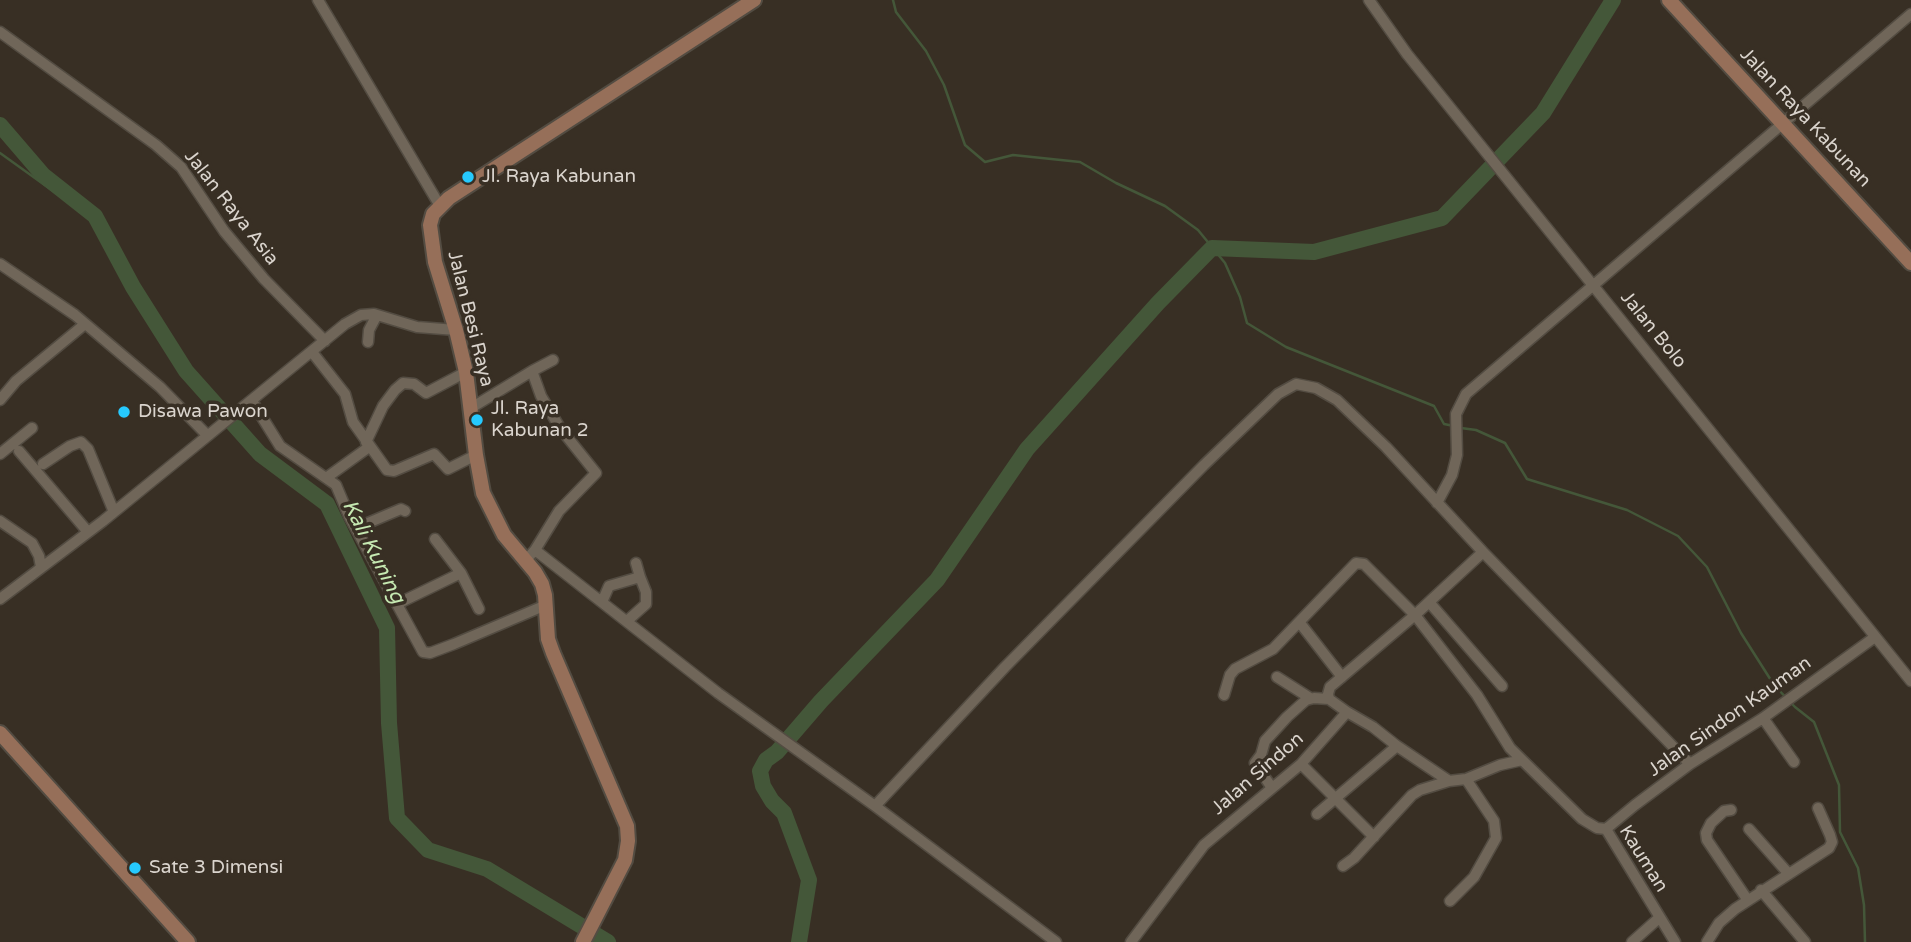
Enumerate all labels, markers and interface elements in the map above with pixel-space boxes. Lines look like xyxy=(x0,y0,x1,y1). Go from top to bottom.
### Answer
street label: Jalan Raya Kabunan xyxy=(1735,44,1875,192)
street label: Jalan Raya Asia xyxy=(179,146,283,270)
place label: Jl. Raya Kabunan xyxy=(482,166,636,188)
marker: Jl. Raya Kabunan xyxy=(460,169,476,185)
street label: Jalan Besi Raya xyxy=(442,249,498,389)
street label: Jalan Bolo xyxy=(1615,287,1691,373)
place label: Jl. Raya Kabunan 2 xyxy=(491,398,589,442)
place label: Disawa Pawon xyxy=(138,401,268,423)
marker: Disawa Pawon xyxy=(116,404,132,420)
marker: Jl. Raya Kabunan 2 xyxy=(469,412,485,428)
water label: Kali Kuning xyxy=(336,496,410,608)
street label: Jalan Sindon Kauman xyxy=(1644,652,1816,782)
street label: Jalan Sindon xyxy=(1207,728,1309,820)
street label: Kauman xyxy=(1614,821,1672,897)
place label: Sate 3 Dimensi xyxy=(149,857,283,879)
marker: Sate 3 Dimensi xyxy=(127,860,143,876)

